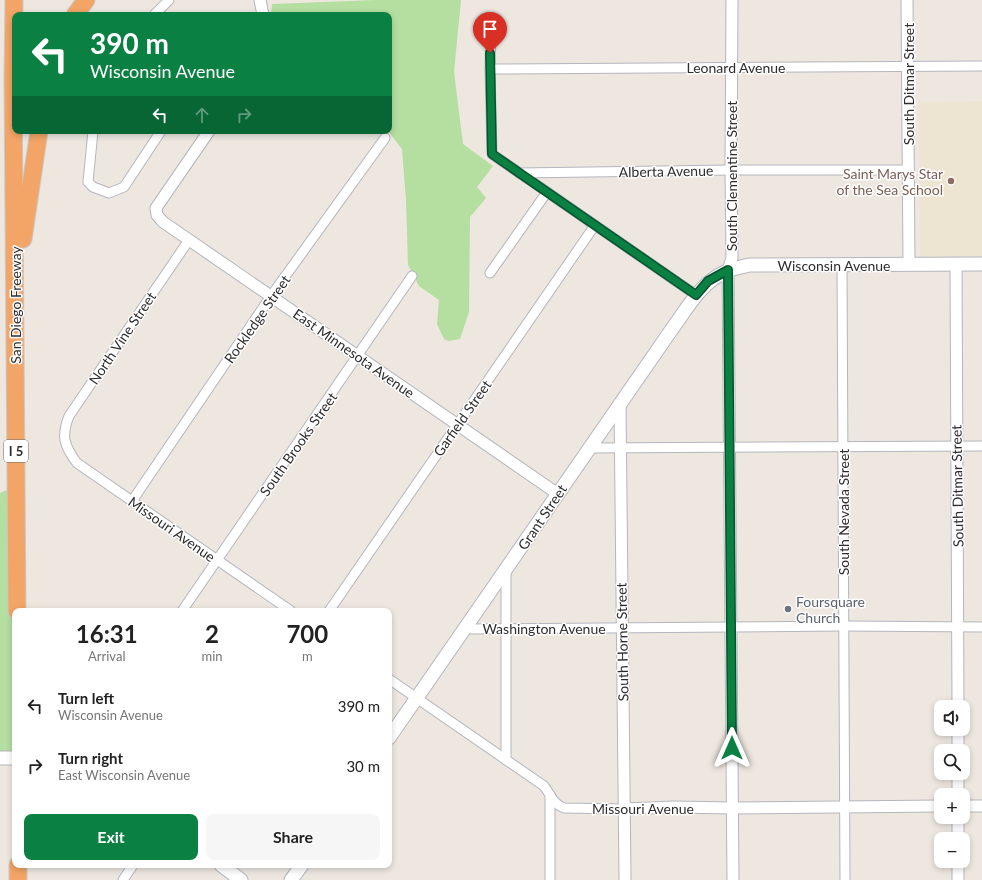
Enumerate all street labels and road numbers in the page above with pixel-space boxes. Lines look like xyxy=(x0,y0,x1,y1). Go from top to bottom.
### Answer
street label: South Ditmar Street xyxy=(900,23,917,145)
street label: Leonard Avenue xyxy=(687,59,785,76)
street label: South Clementine Street xyxy=(723,101,740,251)
street label: Alberta Avenue xyxy=(619,162,713,180)
street label: San Diego Freeway xyxy=(7,245,24,364)
street label: Wisconsin Avenue xyxy=(778,257,890,274)
street label: Rockledge Street xyxy=(220,272,294,366)
street label: North Vine Street xyxy=(85,289,159,387)
street label: East Minnesota Avenue xyxy=(290,305,418,401)
street label: Garfield Street xyxy=(429,377,495,459)
street label: South Brooks Street xyxy=(256,389,340,499)
street label: South Ditmar Street xyxy=(947,425,967,547)
road number: I 5 xyxy=(4,440,28,462)
street label: South Nevada Street xyxy=(835,449,852,575)
street label: Grant Street xyxy=(514,481,570,553)
street label: Missouri Avenue xyxy=(125,493,219,565)
street label: South Horne Street xyxy=(612,582,632,702)
street label: Washington Avenue xyxy=(482,620,606,637)
street label: Missouri Avenue xyxy=(592,800,694,817)

